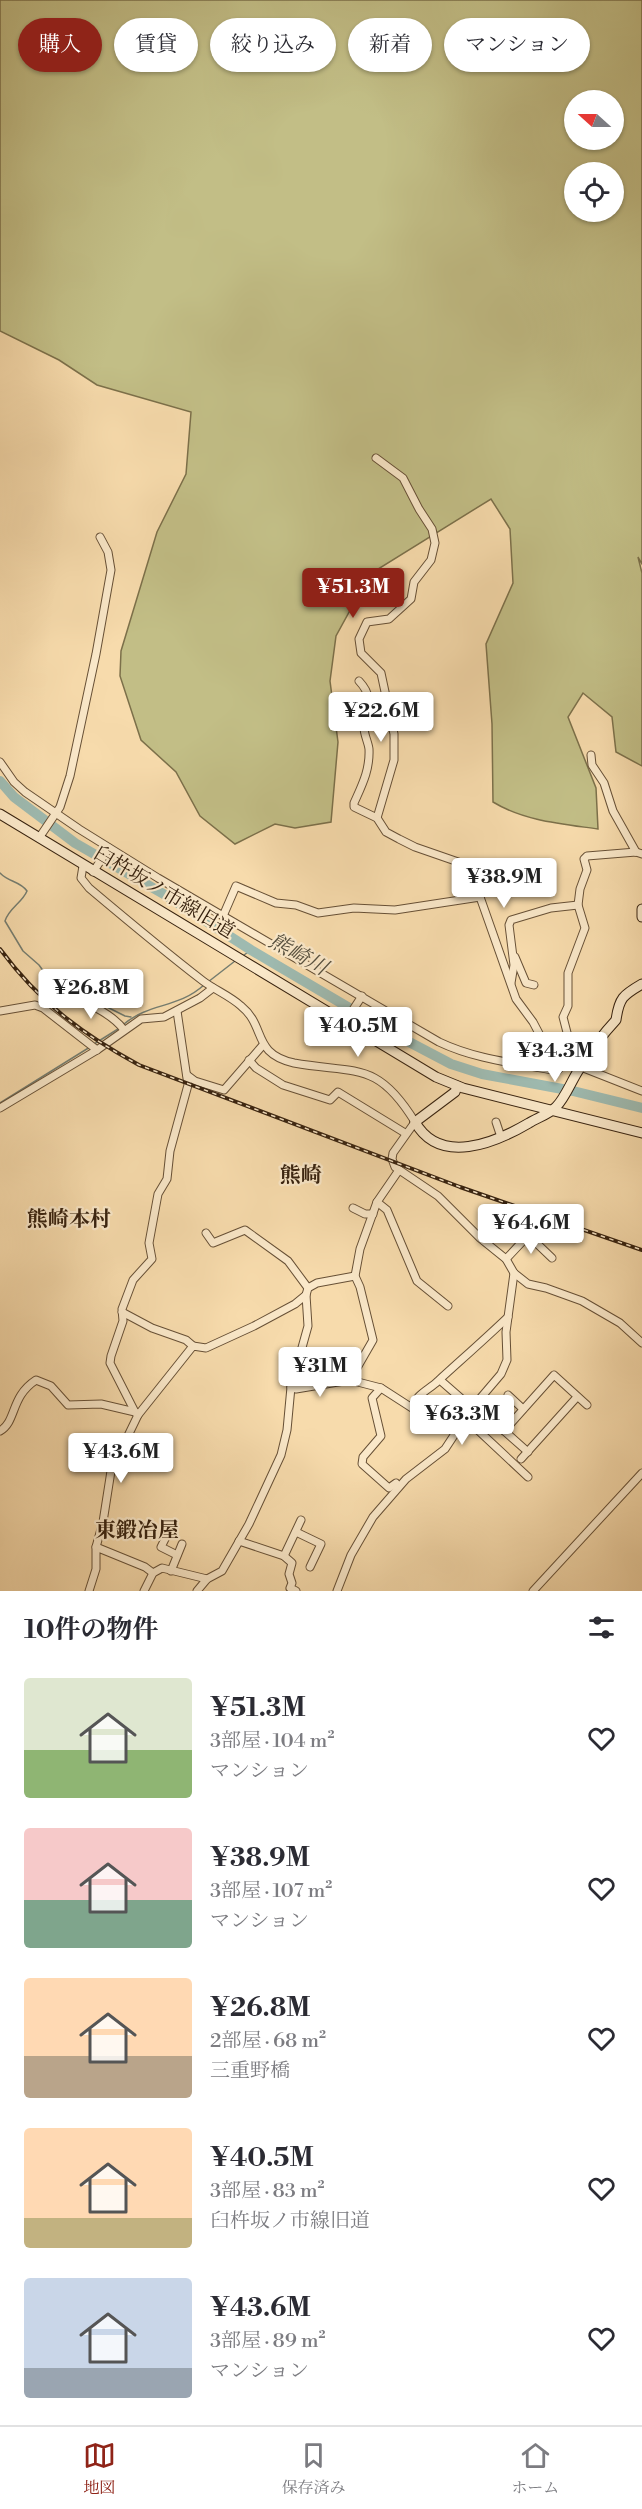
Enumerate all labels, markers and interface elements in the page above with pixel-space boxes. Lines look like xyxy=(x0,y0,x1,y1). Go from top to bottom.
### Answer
chip: 購入 xyxy=(18,18,102,72)
chip: 賃貸 xyxy=(114,18,198,72)
chip: 絞り込み xyxy=(210,18,336,72)
chip: 新着 xyxy=(348,18,432,72)
chip: マンション xyxy=(444,18,590,72)
north arrow xyxy=(564,90,624,150)
map controls xyxy=(564,90,624,222)
button: locate xyxy=(564,162,624,222)
pin: ¥51.3M xyxy=(304,568,402,619)
text: ¥51.3M xyxy=(316,575,390,600)
pin: ¥22.6M xyxy=(332,692,430,743)
text: ¥22.6M xyxy=(343,699,419,724)
street label: 臼杵坂ノ市線旧道 xyxy=(89,841,239,945)
pin: ¥38.9M xyxy=(455,858,553,909)
text: ¥38.9M xyxy=(466,865,542,890)
water label: 熊崎川 xyxy=(264,928,334,983)
pin: ¥26.8M xyxy=(42,969,140,1020)
text: ¥26.8M xyxy=(52,976,130,1001)
pin: ¥40.5M xyxy=(309,1007,407,1058)
text: ¥40.5M xyxy=(318,1014,398,1039)
pin: ¥34.3M xyxy=(506,1032,604,1083)
text: ¥34.3M xyxy=(516,1039,594,1064)
district label: 熊崎 xyxy=(280,1163,322,1189)
pin: ¥64.6M xyxy=(482,1204,580,1255)
district label: 熊崎本村 xyxy=(27,1207,111,1233)
text: ¥64.6M xyxy=(492,1211,570,1236)
pin: ¥31M xyxy=(284,1347,356,1398)
text: ¥31M xyxy=(292,1354,348,1379)
pin: ¥63.3M xyxy=(413,1395,511,1446)
text: ¥63.3M xyxy=(424,1402,500,1427)
pin: ¥43.6M xyxy=(72,1433,170,1484)
text: ¥43.6M xyxy=(82,1440,160,1465)
district label: 東鍛冶屋 xyxy=(95,1518,179,1544)
icon: filters xyxy=(585,1611,618,1644)
text: 10件の物件 xyxy=(24,1614,159,1646)
text: ¥51.3M xyxy=(210,1692,306,1724)
icon: home xyxy=(72,1702,144,1774)
icon: heart xyxy=(585,1722,618,1755)
text: 3部屋 · 104 m² xyxy=(210,1729,334,1754)
text: マンション xyxy=(210,1759,309,1784)
text: ¥38.9M xyxy=(210,1842,310,1874)
icon: home xyxy=(72,1852,144,1924)
icon: heart xyxy=(585,1872,618,1905)
text: 3部屋 · 107 m² xyxy=(210,1879,332,1904)
text: マンション xyxy=(210,1909,309,1934)
text: ¥26.8M xyxy=(210,1992,310,2024)
icon: home xyxy=(72,2002,144,2074)
icon: heart xyxy=(585,2022,618,2055)
text: 2部屋 · 68 m² xyxy=(210,2029,326,2054)
text: 三重野橋 xyxy=(210,2059,290,2084)
text: ¥40.5M xyxy=(210,2142,314,2174)
icon: home xyxy=(72,2152,144,2224)
icon: heart xyxy=(585,2172,618,2205)
text: 3部屋 · 83 m² xyxy=(210,2179,325,2204)
text: 臼杵坂ノ市線旧道 xyxy=(210,2209,370,2234)
text: ¥43.6M xyxy=(210,2292,311,2324)
icon: home xyxy=(72,2302,144,2374)
icon: heart xyxy=(585,2322,618,2355)
text: 3部屋 · 89 m² xyxy=(210,2329,326,2354)
text: マンション xyxy=(210,2359,309,2384)
tab: 地図 xyxy=(83,2439,116,2498)
tab: 保存済み xyxy=(281,2439,346,2498)
tab: ホーム xyxy=(511,2439,559,2498)

